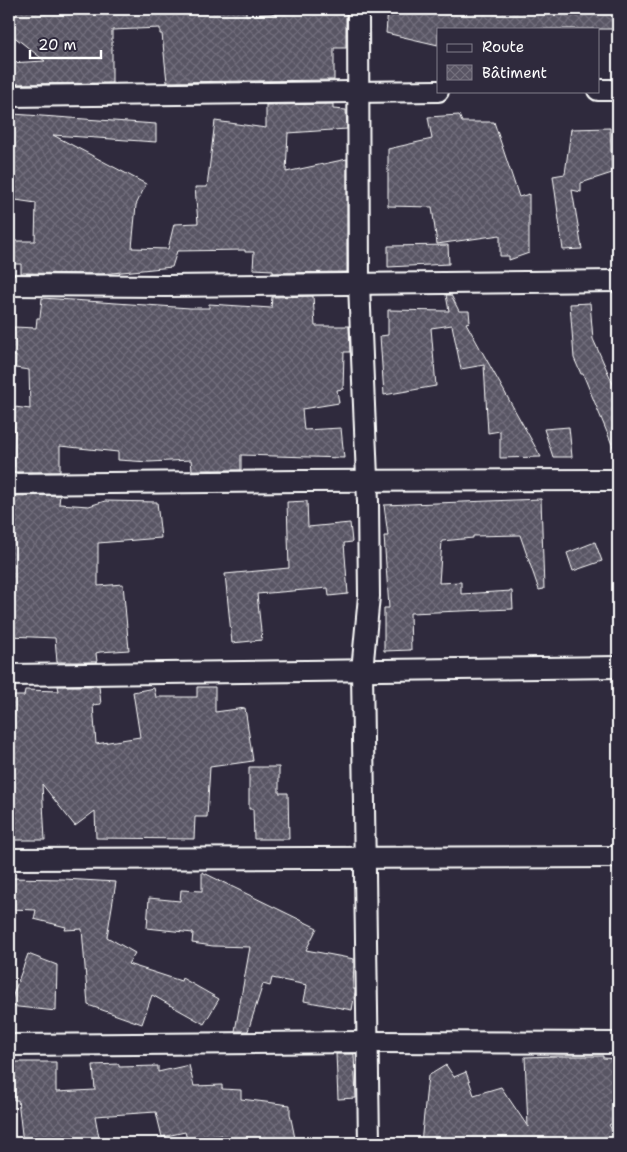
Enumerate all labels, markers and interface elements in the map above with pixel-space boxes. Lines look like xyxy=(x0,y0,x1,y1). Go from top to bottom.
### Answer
scale bar xyxy=(30,28,101,60)
legend xyxy=(437,28,600,92)
text: 20 m xyxy=(38,35,77,55)
text: Route xyxy=(482,37,524,57)
text: Bâtiment xyxy=(482,63,547,83)

